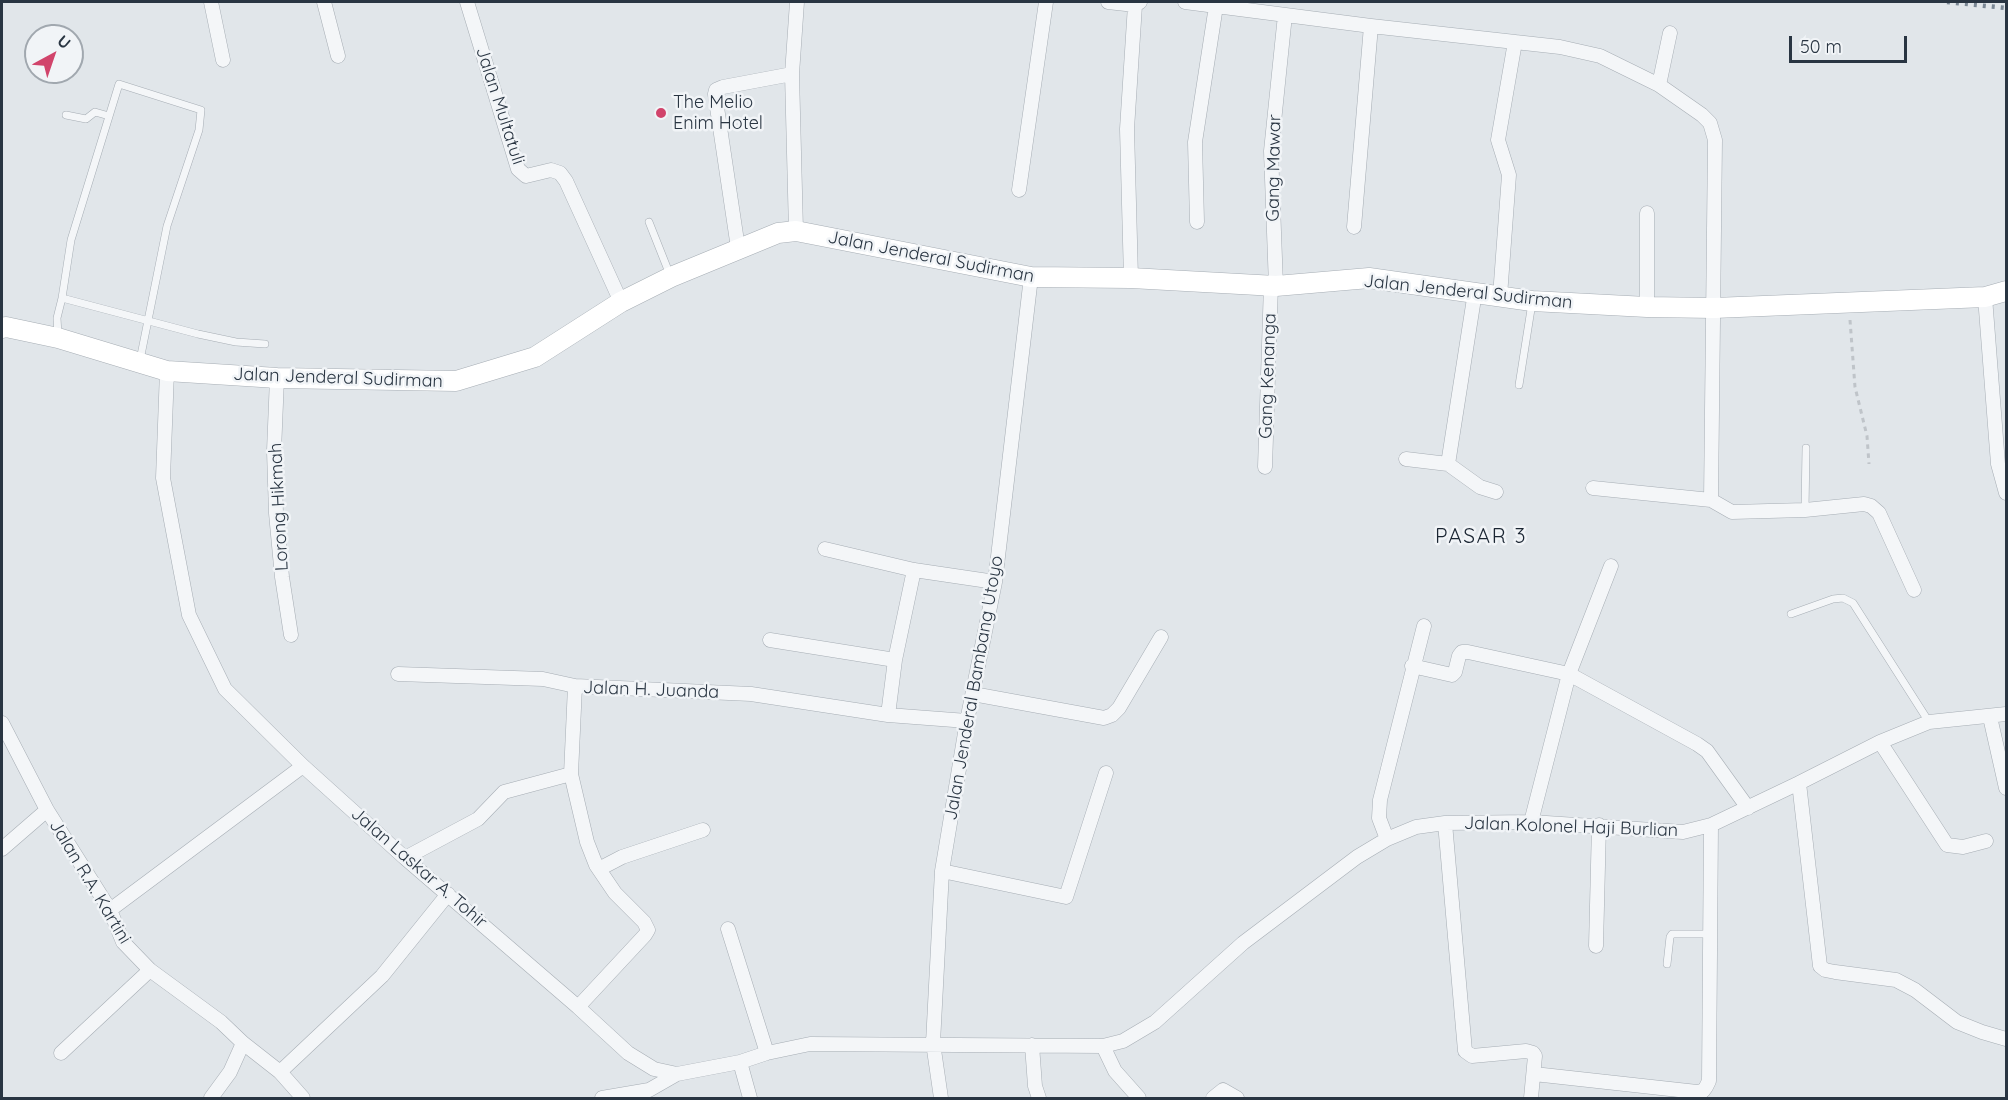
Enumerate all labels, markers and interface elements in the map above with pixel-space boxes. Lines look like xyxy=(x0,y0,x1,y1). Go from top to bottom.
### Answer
north arrow xyxy=(24,24,84,84)
scale bar xyxy=(1792,24,1910,62)
text: U xyxy=(54,30,75,53)
text: 50 m xyxy=(1800,35,1842,58)
street label: Jalan Multatuli xyxy=(471,45,529,167)
place label: The Melio Enim Hotel xyxy=(673,92,763,134)
marker: The Melio Enim Hotel xyxy=(654,106,668,120)
street label: Gang Mawar xyxy=(1262,114,1286,222)
street label: Jalan Jenderal Sudirman xyxy=(826,226,1036,288)
street label: Jalan Jenderal Sudirman xyxy=(1362,270,1574,314)
street label: Gang Kenanga xyxy=(1255,313,1281,439)
street label: Jalan Jenderal Sudirman xyxy=(233,364,443,392)
street label: Lorong Hikmah xyxy=(265,442,293,572)
district label: PASAR 3 xyxy=(1435,524,1527,550)
street label: Jalan Jenderal Bambang Utoyo xyxy=(940,554,1008,822)
street label: Jalan H. Juanda xyxy=(582,677,720,703)
street label: Jalan Laskar A. Tohir xyxy=(347,803,491,933)
street label: Jalan Kolonel Haji Burlian xyxy=(1464,812,1678,842)
street label: Jalan R.A. Kartini xyxy=(44,816,136,948)

